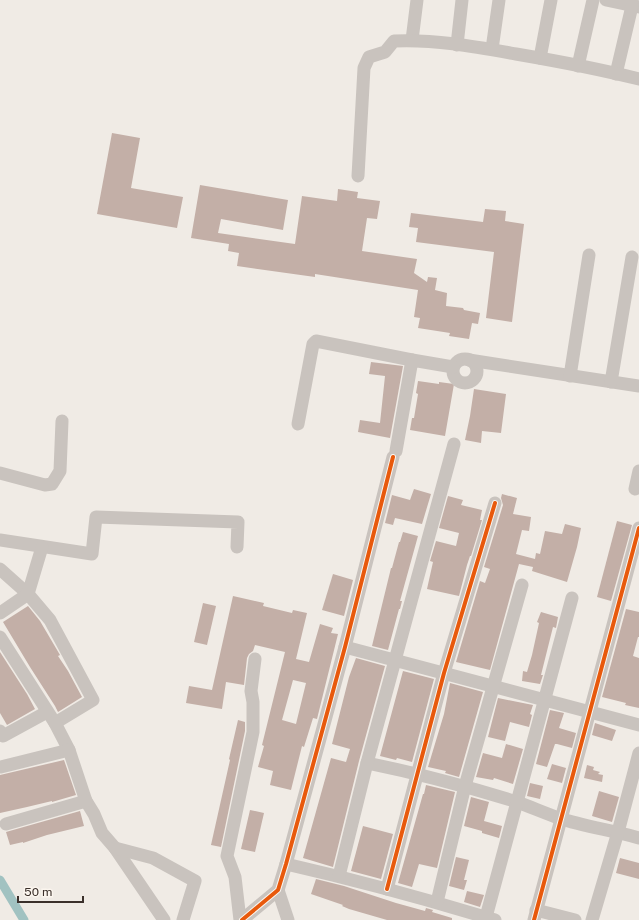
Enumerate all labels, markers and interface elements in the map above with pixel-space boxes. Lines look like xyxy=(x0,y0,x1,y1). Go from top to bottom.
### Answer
scale bar xyxy=(18,878,83,904)
text: 50 m xyxy=(24,885,52,899)

